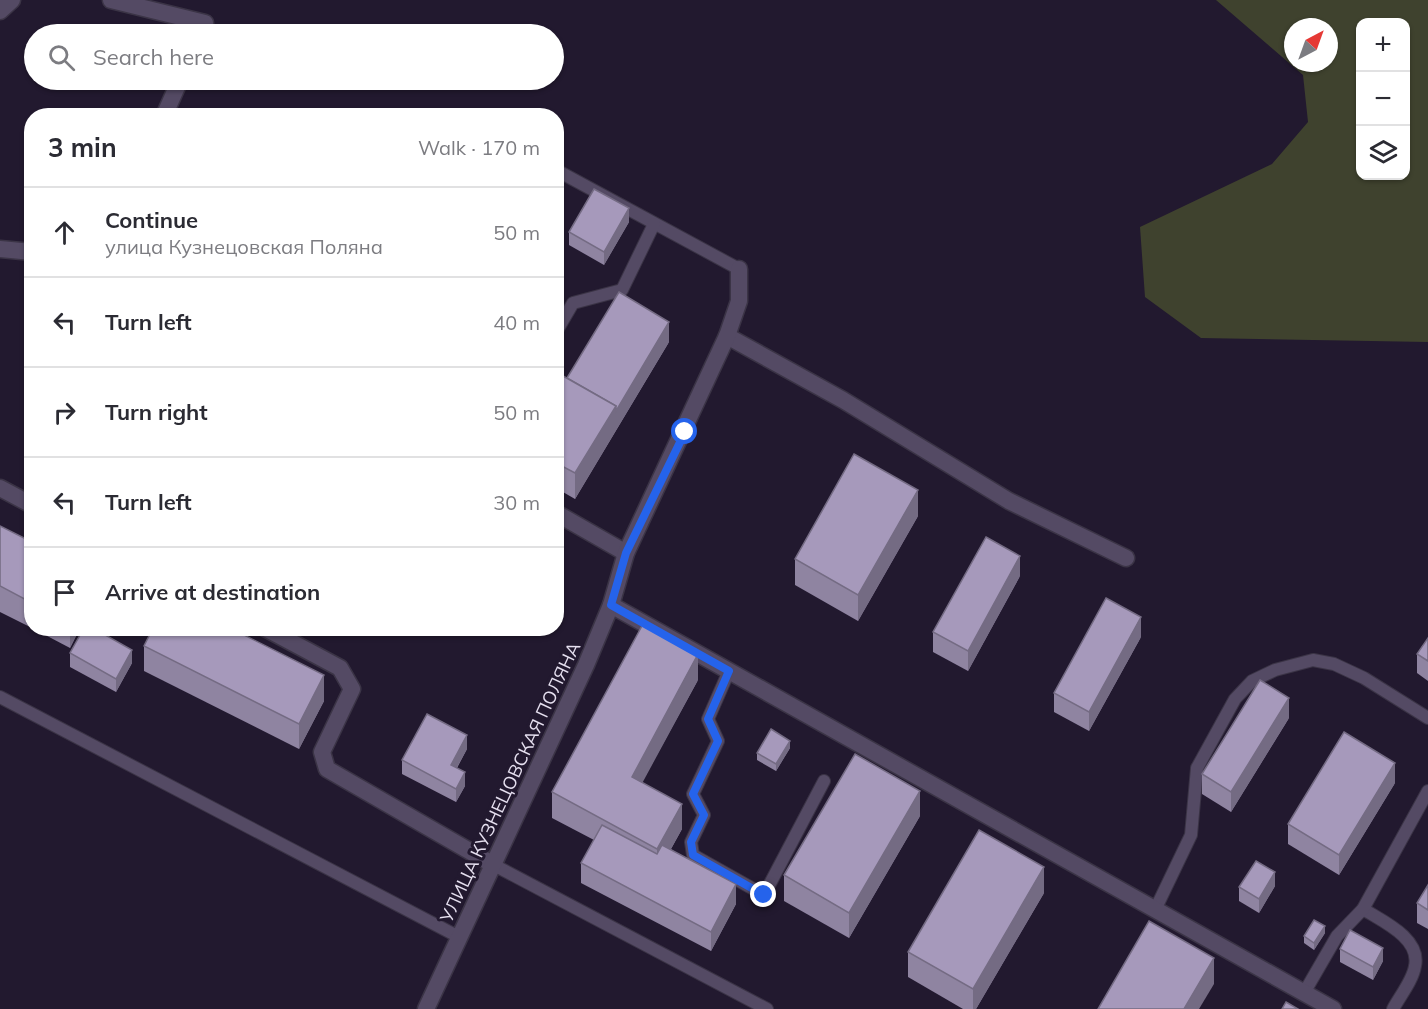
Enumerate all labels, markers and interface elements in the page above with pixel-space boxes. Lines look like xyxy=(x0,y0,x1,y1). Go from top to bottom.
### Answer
north arrow xyxy=(1284,18,1338,72)
map controls xyxy=(1356,18,1410,180)
button: + xyxy=(1356,18,1410,72)
search box xyxy=(24,24,564,90)
icon: search xyxy=(45,41,78,74)
text: Search here xyxy=(93,43,214,71)
button: − xyxy=(1356,72,1410,126)
button: layers xyxy=(1356,126,1410,180)
text: 3 min xyxy=(48,131,117,164)
text: Walk · 170 m xyxy=(418,135,540,160)
text: Continue xyxy=(105,206,198,234)
icon: ahead xyxy=(48,216,81,249)
text: 50 m xyxy=(493,220,540,245)
text: улица Кузнецовская Поляна xyxy=(105,234,383,259)
icon: left xyxy=(48,306,81,339)
text: Turn left xyxy=(105,308,192,336)
text: 40 m xyxy=(493,310,540,335)
icon: right xyxy=(48,396,81,429)
text: Turn right xyxy=(105,398,208,426)
text: 50 m xyxy=(493,400,540,425)
route start xyxy=(671,418,697,444)
icon: left xyxy=(48,486,81,519)
text: Turn left xyxy=(105,488,192,516)
text: 30 m xyxy=(493,490,540,515)
icon: arrive xyxy=(48,576,81,609)
text: Arrive at destination xyxy=(105,578,320,606)
street label: УЛИЦА КУЗНЕЦОВСКАЯ ПОЛЯНА xyxy=(434,638,585,927)
route end xyxy=(750,881,776,907)

